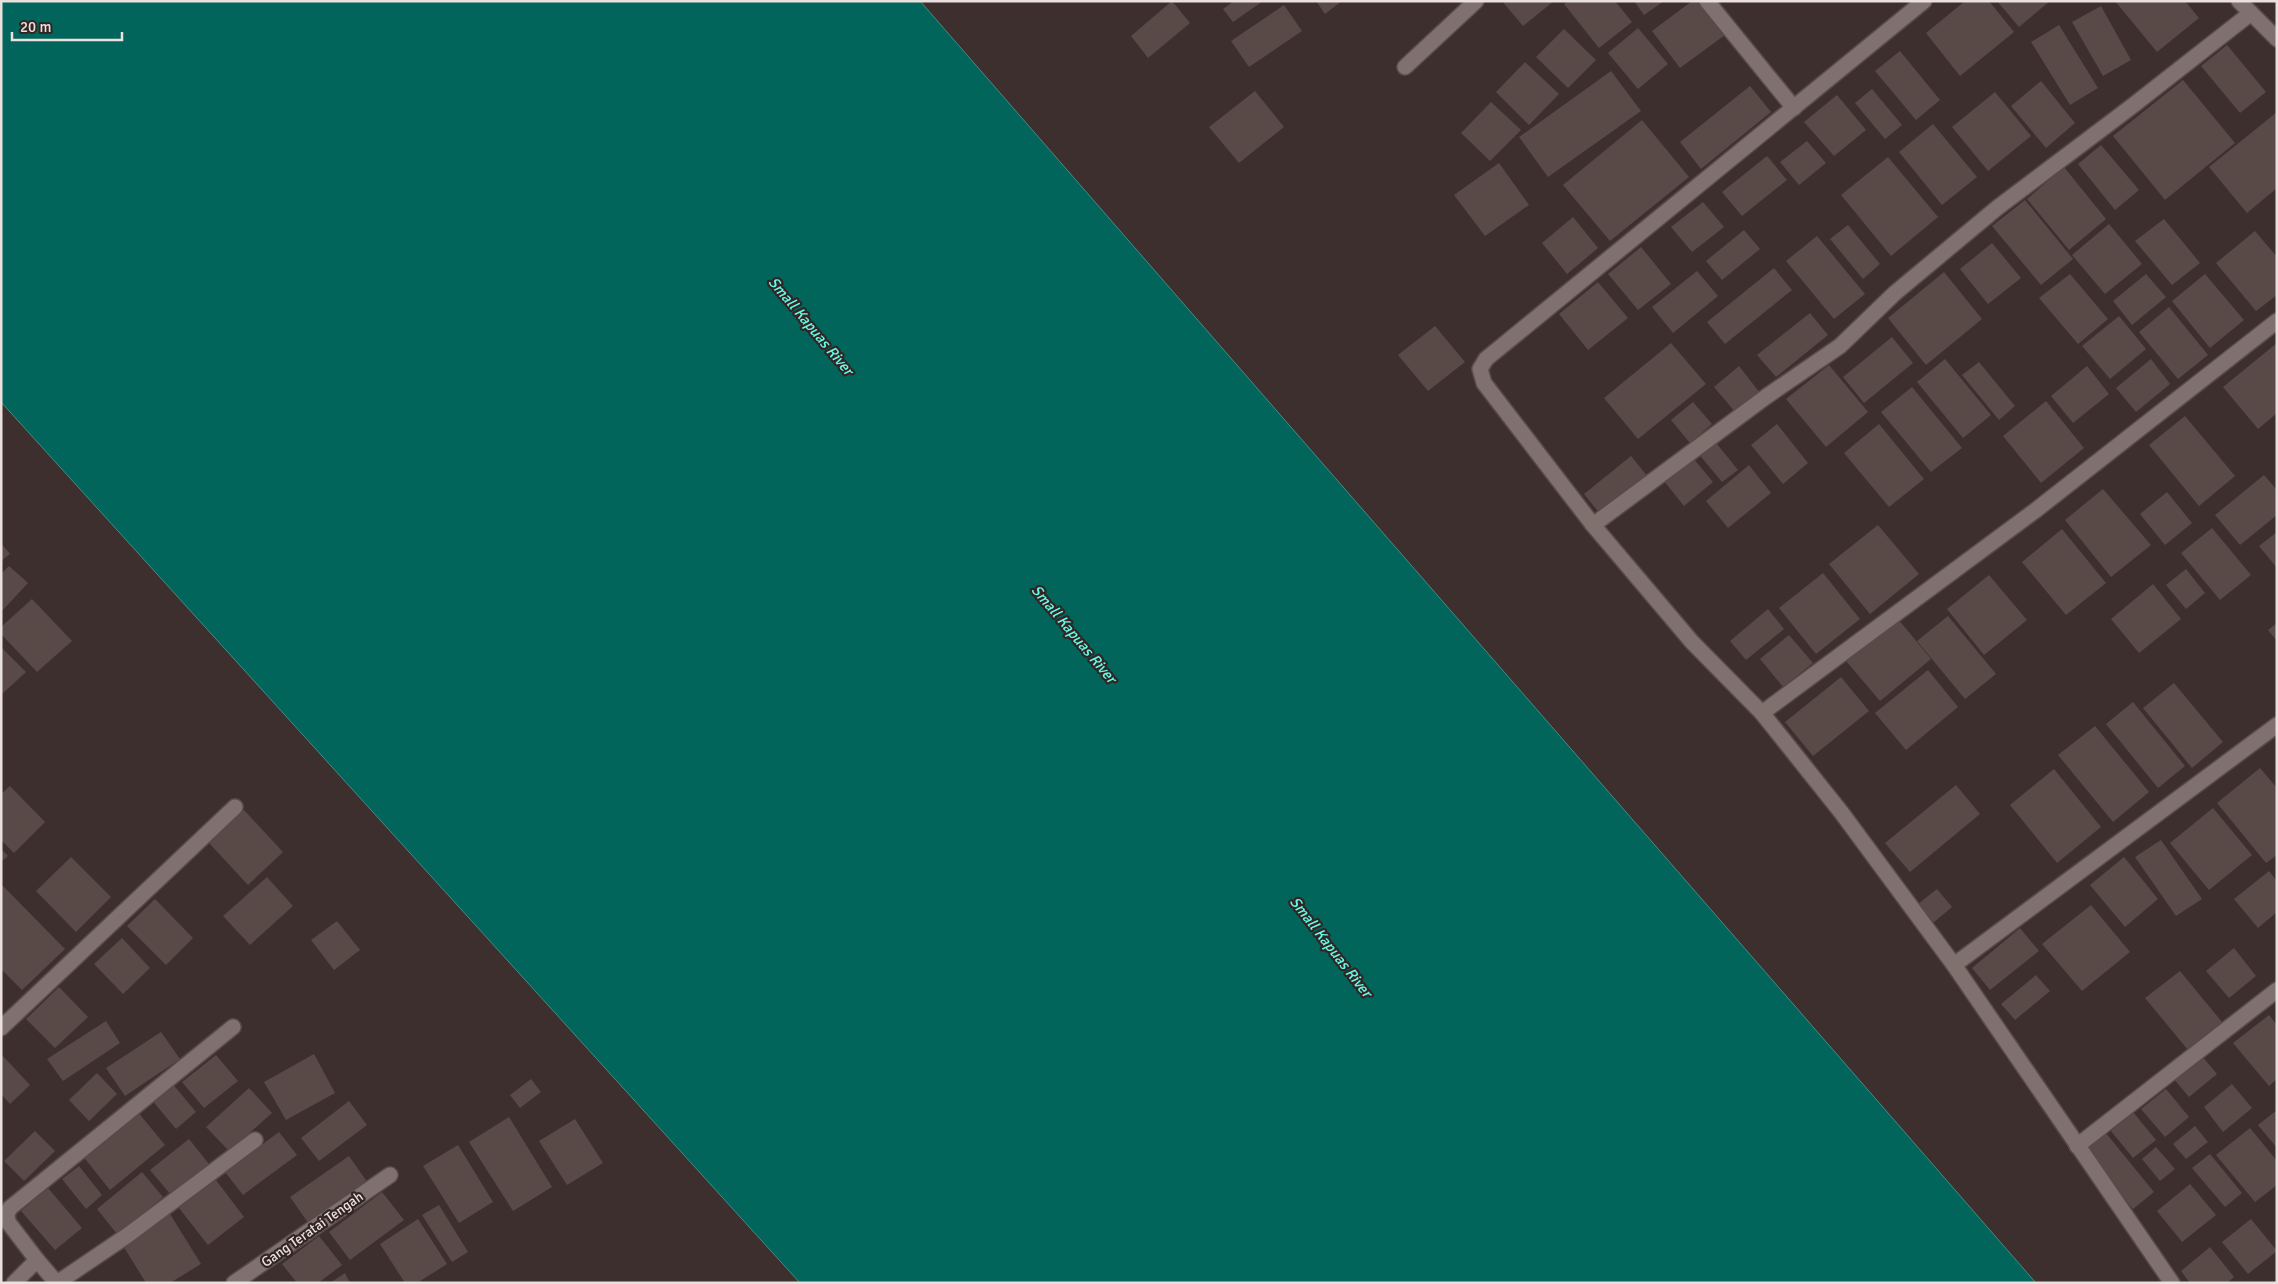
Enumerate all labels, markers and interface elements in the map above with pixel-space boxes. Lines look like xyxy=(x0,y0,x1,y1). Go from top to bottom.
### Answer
scale bar xyxy=(12,10,122,42)
text: 20 m xyxy=(20,18,51,36)
water label: Small Kapuas River xyxy=(765,273,859,381)
water label: Small Kapuas River xyxy=(1028,581,1122,689)
water label: Small Kapuas River xyxy=(1286,893,1377,1003)
street label: Gang Teratai Tengah xyxy=(258,1188,366,1271)

